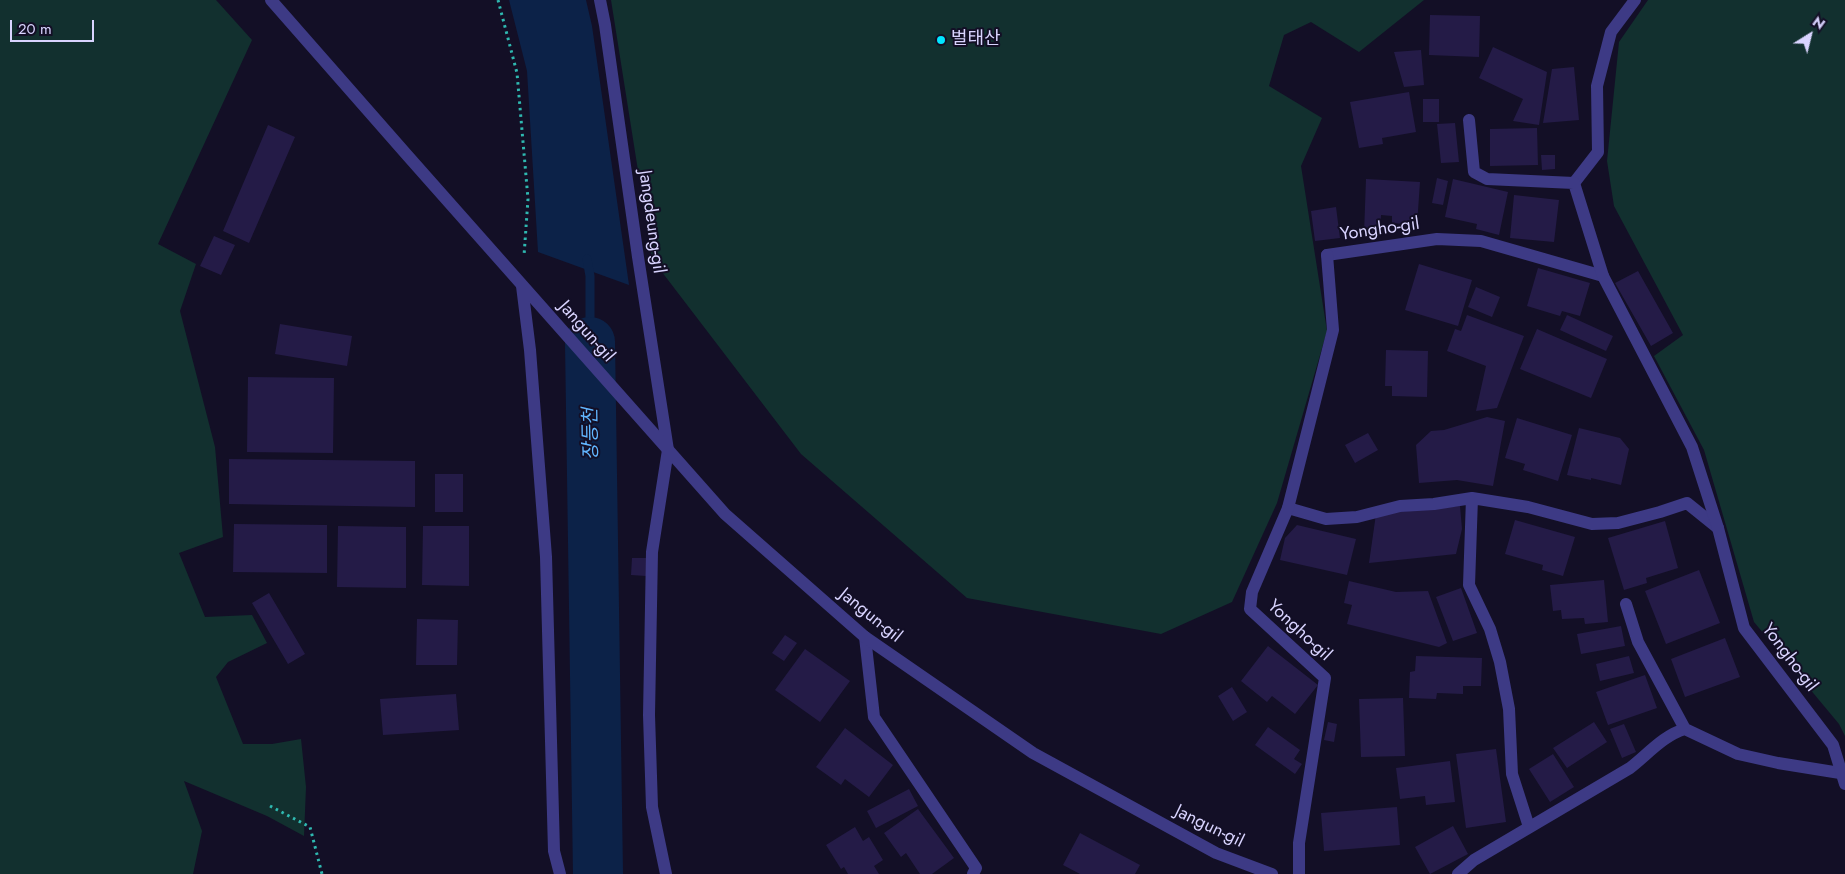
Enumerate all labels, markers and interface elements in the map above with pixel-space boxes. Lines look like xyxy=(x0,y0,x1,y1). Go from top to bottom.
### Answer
scale bar xyxy=(12,10,96,42)
north arrow xyxy=(1785,10,1835,60)
text: N xyxy=(1808,12,1829,34)
text: 20 m xyxy=(18,18,52,40)
place label: 벌태산 xyxy=(951,29,1001,51)
marker: 벌태산 xyxy=(935,34,947,46)
street label: Jangdeung-gil xyxy=(633,169,669,275)
street label: Yongho-gil xyxy=(1339,214,1421,246)
street label: Jangun-gil xyxy=(553,297,619,367)
water label: 장등천 xyxy=(580,408,604,460)
street label: Jangun-gil xyxy=(834,584,906,648)
street label: Yongho-gil xyxy=(1262,596,1336,666)
street label: Yongho-gil xyxy=(1756,620,1822,696)
street label: Jangun-gil xyxy=(1171,801,1247,853)

